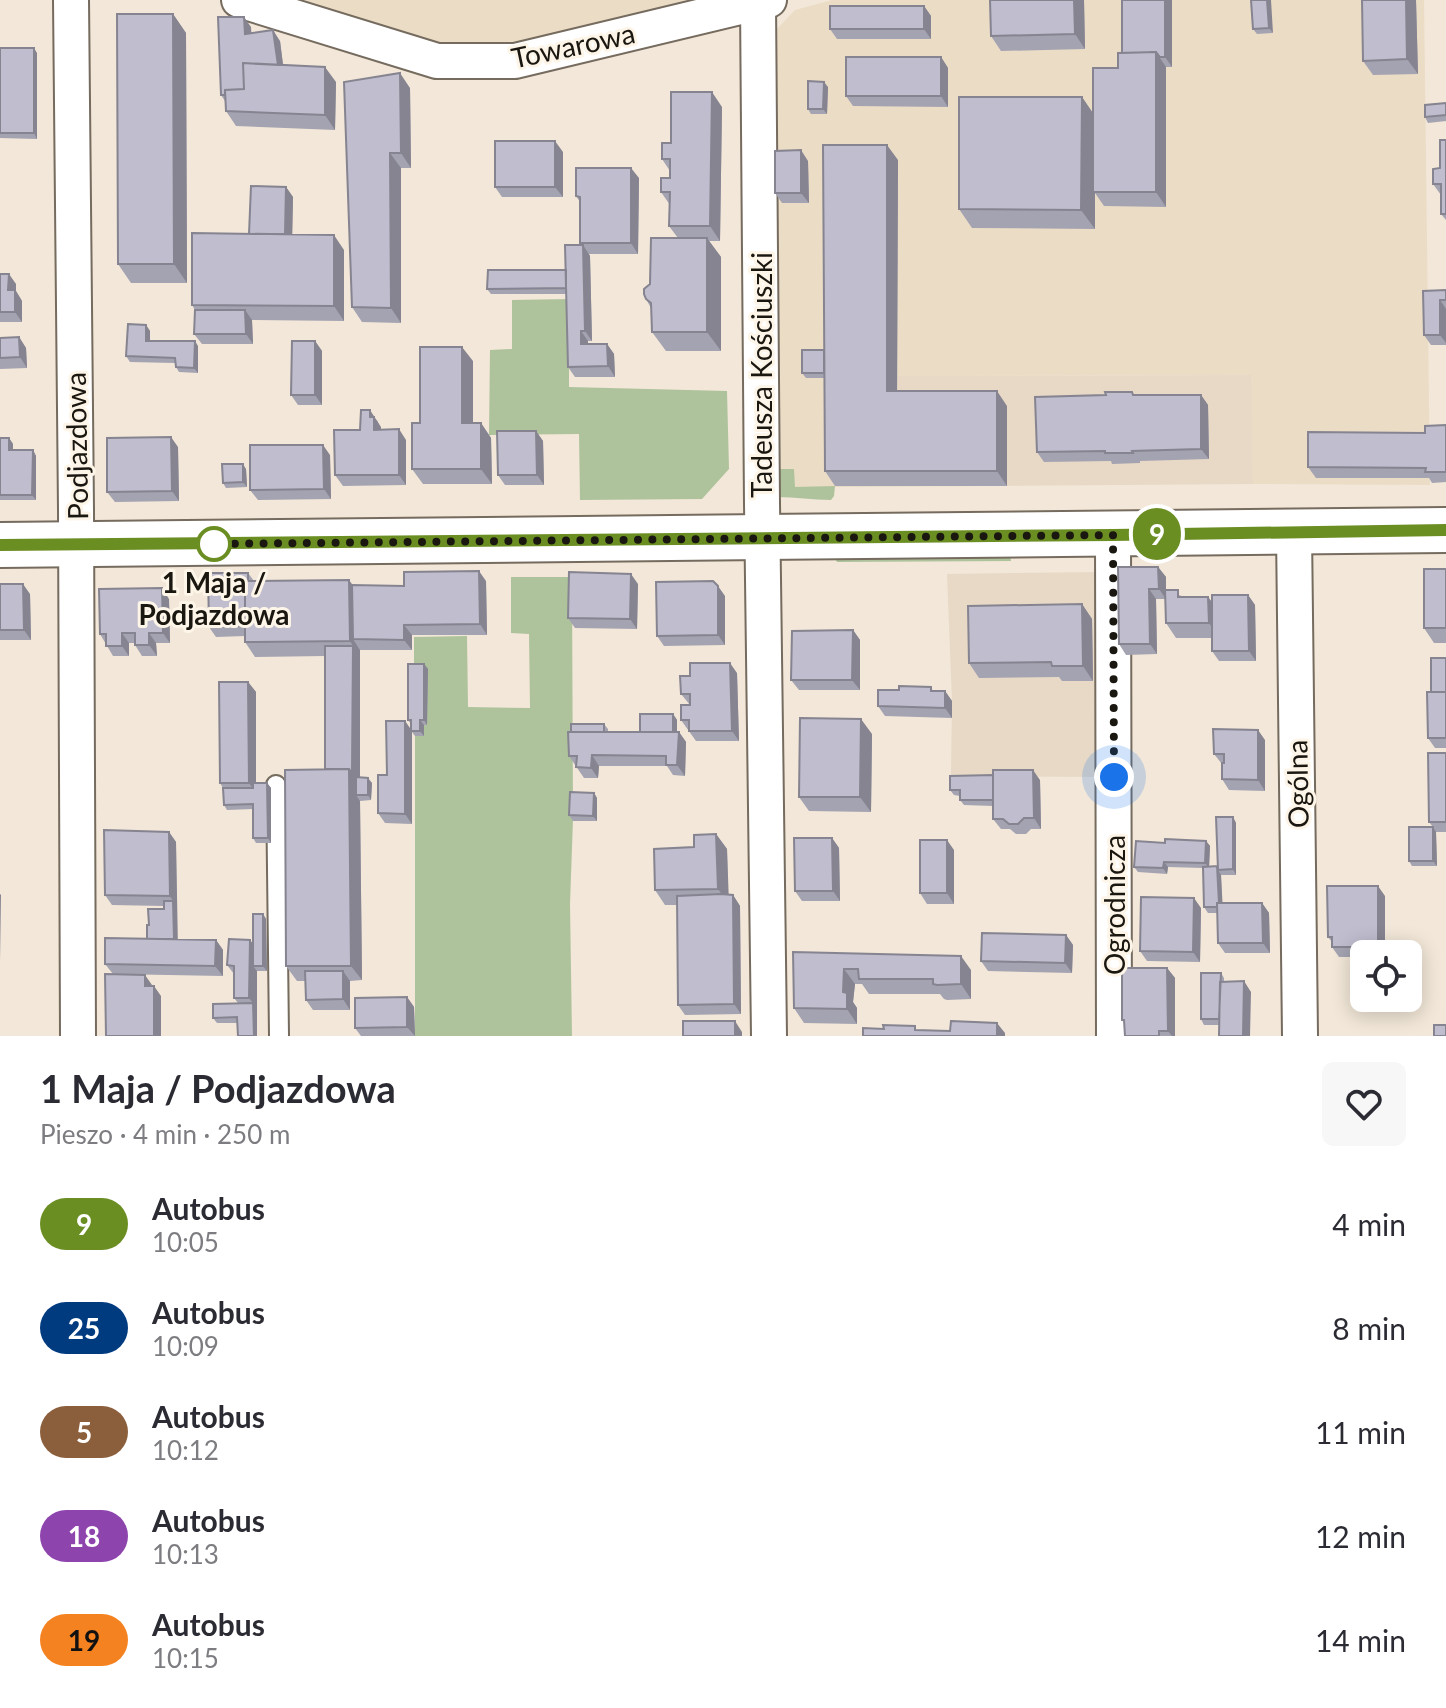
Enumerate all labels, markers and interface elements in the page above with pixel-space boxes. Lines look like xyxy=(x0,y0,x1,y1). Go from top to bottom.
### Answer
street label: Towarowa xyxy=(508,15,638,75)
street label: Tadeusza Kościuszki xyxy=(744,252,778,498)
street label: Podjazdowa xyxy=(58,372,94,520)
line badge: 9 xyxy=(1131,508,1183,560)
text: 9 xyxy=(1149,517,1165,551)
marker: 1 Maja / Podjazdowa xyxy=(197,527,231,561)
place label: 1 Maja / Podjazdowa xyxy=(139,565,289,631)
street label: Ogólna xyxy=(1279,739,1315,829)
your location xyxy=(1094,757,1134,797)
street label: Ogrodnicza xyxy=(1097,835,1131,975)
map controls xyxy=(1350,940,1422,1012)
button: locate xyxy=(1350,940,1422,1012)
button: heart xyxy=(1322,1062,1406,1146)
text: 1 Maja / Podjazdowa xyxy=(40,1065,396,1111)
text: Pieszo · 4 min · 250 m xyxy=(40,1118,290,1150)
text: Autobus xyxy=(152,1190,265,1226)
text: 4 min xyxy=(1332,1206,1406,1242)
text: 9 xyxy=(76,1207,92,1241)
text: 10:05 xyxy=(152,1226,219,1258)
text: Autobus xyxy=(152,1294,265,1330)
text: 8 min xyxy=(1332,1310,1406,1346)
text: 25 xyxy=(68,1311,100,1345)
text: 10:09 xyxy=(152,1330,219,1362)
text: Autobus xyxy=(152,1398,265,1434)
text: 11 min xyxy=(1315,1414,1406,1450)
text: 5 xyxy=(76,1415,92,1449)
text: 10:12 xyxy=(152,1434,219,1466)
text: Autobus xyxy=(152,1502,265,1538)
text: 12 min xyxy=(1315,1518,1406,1554)
text: 18 xyxy=(68,1519,100,1553)
text: 10:13 xyxy=(152,1538,219,1570)
text: Autobus xyxy=(152,1606,265,1642)
text: 14 min xyxy=(1315,1622,1406,1658)
text: 19 xyxy=(68,1623,100,1657)
text: 10:15 xyxy=(152,1642,219,1674)

